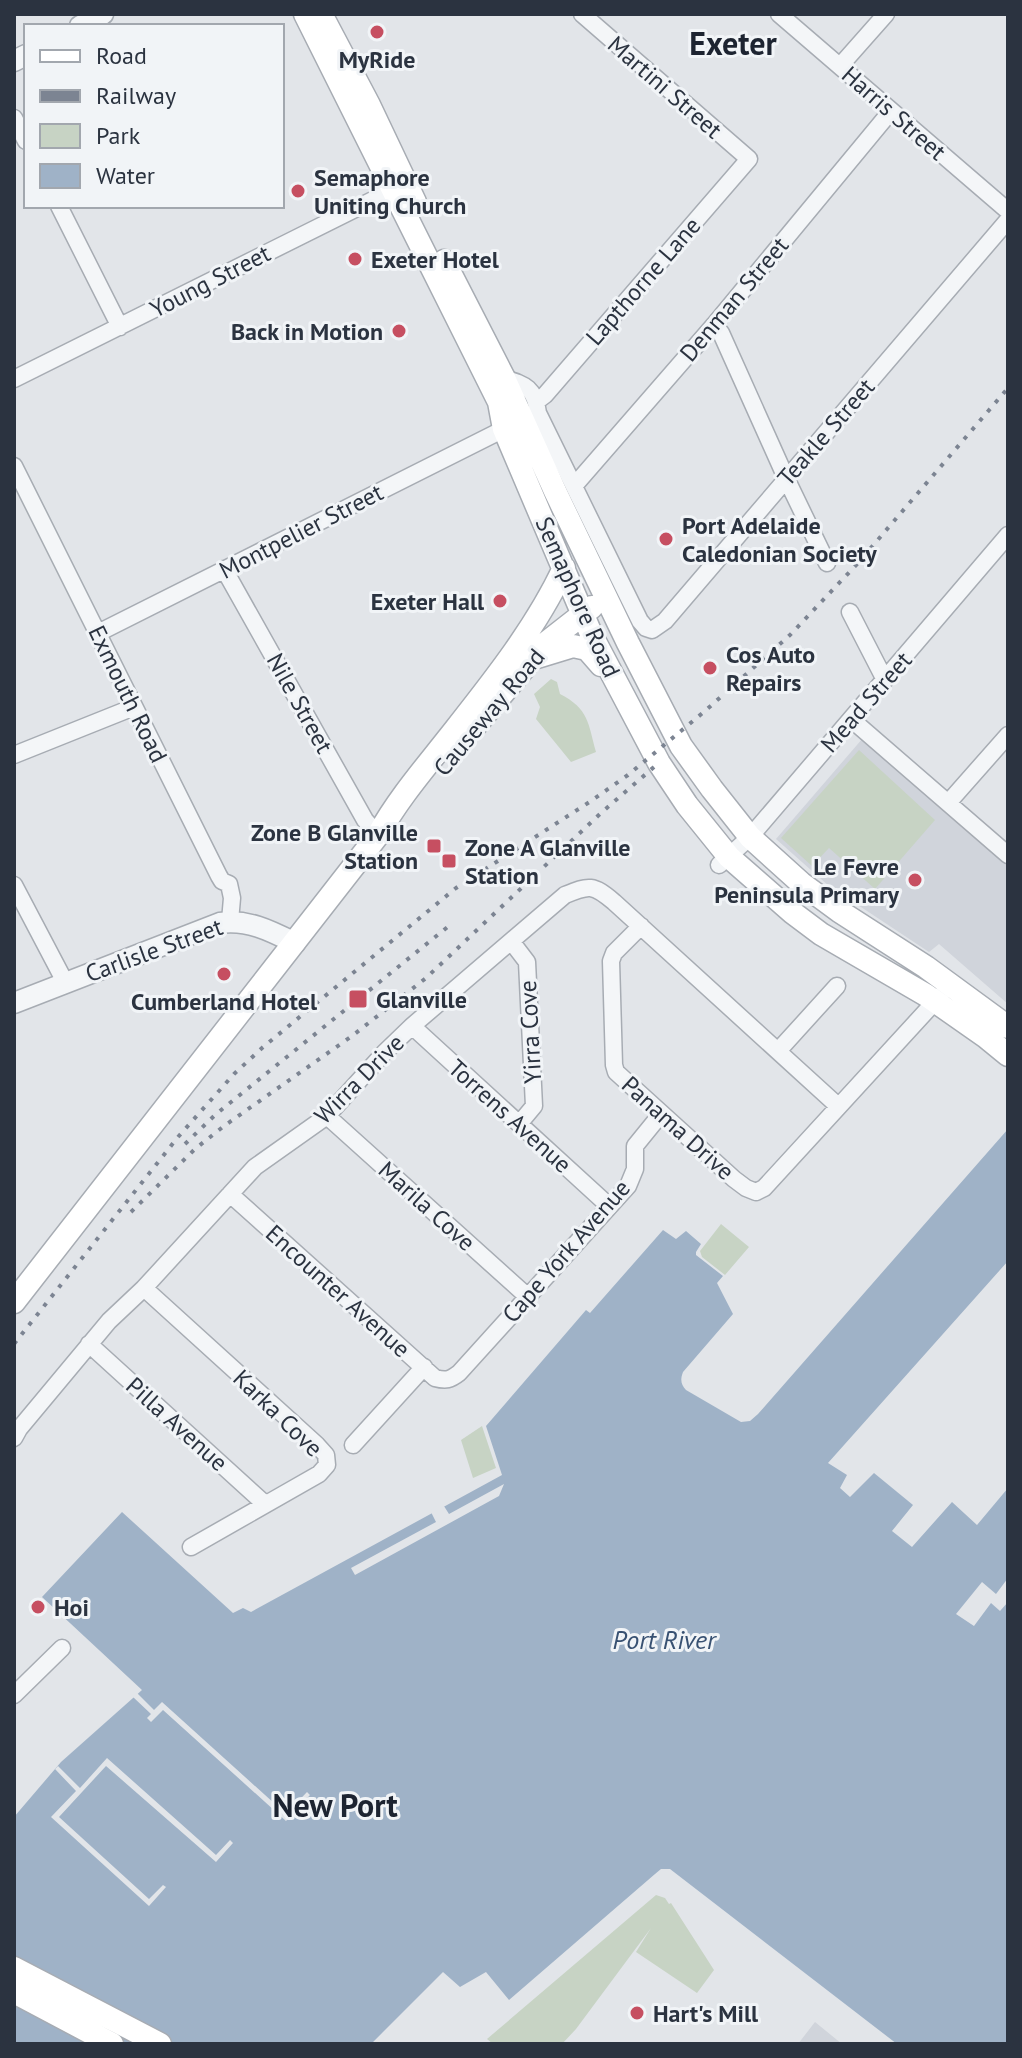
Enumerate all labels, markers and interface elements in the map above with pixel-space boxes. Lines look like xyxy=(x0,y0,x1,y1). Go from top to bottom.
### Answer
district label: Exeter xyxy=(689,22,778,64)
marker: MyRide xyxy=(368,23,386,41)
legend xyxy=(24,24,284,208)
street label: Martini Street xyxy=(601,29,729,145)
text: Road xyxy=(96,40,147,71)
place label: MyRide xyxy=(339,44,415,75)
street label: Harris Street xyxy=(835,59,953,167)
text: Railway xyxy=(96,80,176,111)
text: Park xyxy=(96,120,141,151)
text: Water xyxy=(96,160,155,191)
place label: Semaphore Uniting Church xyxy=(314,162,466,221)
marker: Semaphore Uniting Church xyxy=(289,182,307,200)
street label: Lapthorne Lane xyxy=(579,210,707,352)
street label: Denman Street xyxy=(673,230,795,368)
street label: Young Street xyxy=(145,237,275,325)
place label: Exeter Hotel xyxy=(371,244,500,275)
marker: Exeter Hotel xyxy=(346,250,364,268)
place label: Back in Motion xyxy=(231,316,383,347)
marker: Back in Motion xyxy=(390,322,408,340)
street label: Teakle Street xyxy=(771,372,881,492)
street label: Montpelier Street xyxy=(214,476,388,586)
place label: Port Adelaide Caledonian Society xyxy=(682,510,877,569)
street label: Semaphore Road xyxy=(529,512,627,682)
marker: Port Adelaide Caledonian Society xyxy=(657,530,675,548)
place label: Exeter Hall xyxy=(371,586,485,617)
marker: Exeter Hall xyxy=(491,592,509,610)
street label: Exmouth Road xyxy=(81,620,175,768)
place label: Cos Auto Repairs xyxy=(726,639,815,698)
street label: Causeway Road xyxy=(427,642,551,782)
street label: Mead Street xyxy=(814,645,918,759)
street label: Nile Street xyxy=(260,648,340,758)
marker: Cos Auto Repairs xyxy=(701,659,719,677)
place label: Zone B Glanville Station xyxy=(251,817,418,876)
place label: Zone A Glanville Station xyxy=(465,832,630,891)
marker: Zone B Glanville Station xyxy=(425,837,443,855)
place label: Le Fevre Peninsula Primary xyxy=(714,851,900,910)
marker: Zone A Glanville Station xyxy=(440,852,458,870)
marker: Le Fevre Peninsula Primary xyxy=(906,871,924,889)
street label: Carlisle Street xyxy=(81,911,227,989)
marker: Cumberland Hotel xyxy=(215,965,233,983)
street label: Yirra Cove xyxy=(512,980,548,1084)
place label: Glanville xyxy=(376,984,467,1015)
place label: Cumberland Hotel xyxy=(131,986,318,1017)
marker: Glanville xyxy=(347,988,369,1010)
street label: Wirra Drive xyxy=(307,1027,411,1131)
street label: Torrens Avenue xyxy=(442,1052,578,1180)
street label: Panama Drive xyxy=(615,1069,741,1187)
street label: Marila Cove xyxy=(372,1154,482,1258)
street label: Cape York Avenue xyxy=(495,1173,637,1329)
street label: Encounter Avenue xyxy=(259,1218,417,1364)
street label: Karka Cove xyxy=(227,1363,329,1463)
street label: Pilla Avenue xyxy=(120,1370,234,1478)
place label: Hoi xyxy=(54,1592,89,1623)
marker: Hoi xyxy=(29,1598,47,1616)
water label: Port River xyxy=(612,1623,717,1656)
district label: New Port xyxy=(272,1784,398,1826)
place label: Hart's Mill xyxy=(653,1998,759,2029)
marker: Hart's Mill xyxy=(628,2004,646,2022)

